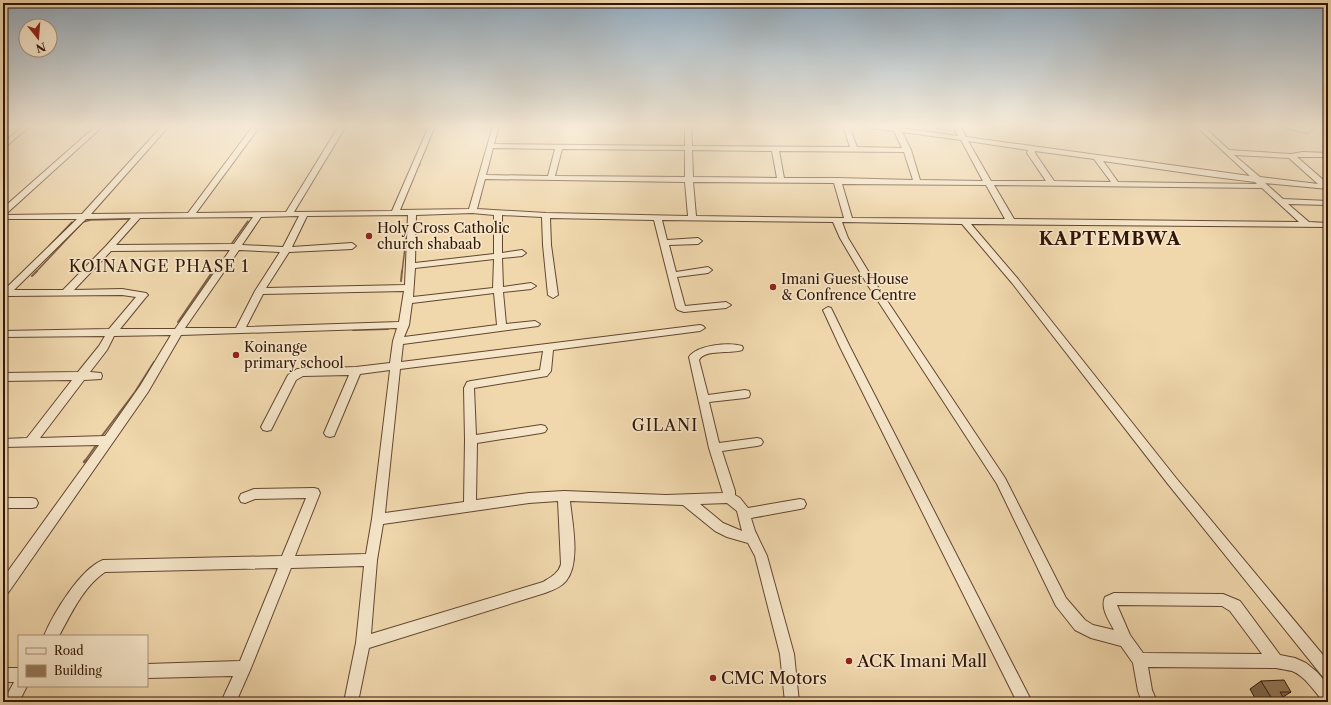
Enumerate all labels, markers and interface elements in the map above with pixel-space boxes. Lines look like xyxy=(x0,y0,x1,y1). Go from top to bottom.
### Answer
north arrow xyxy=(18,18,58,58)
text: N xyxy=(34,39,48,56)
place label: Holy Cross Catholic church shabaab xyxy=(377,219,510,253)
district label: KAPTEMBWA xyxy=(1039,228,1181,250)
marker: Holy Cross Catholic church shabaab xyxy=(364,231,374,241)
district label: KOINANGE PHASE 1 xyxy=(69,256,249,276)
place label: Imani Guest House & Confrence Centre xyxy=(781,270,916,304)
marker: Imani Guest House & Confrence Centre xyxy=(768,282,778,292)
place label: Koinange primary school xyxy=(244,338,344,372)
marker: Koinange primary school xyxy=(231,350,241,360)
district label: GILANI xyxy=(632,415,698,435)
legend xyxy=(18,635,148,687)
text: Road xyxy=(54,643,84,658)
place label: ACK Imani Mall xyxy=(856,651,987,671)
marker: ACK Imani Mall xyxy=(844,656,854,666)
text: Building xyxy=(54,663,102,678)
place label: CMC Motors xyxy=(721,668,827,688)
marker: CMC Motors xyxy=(708,673,718,683)

